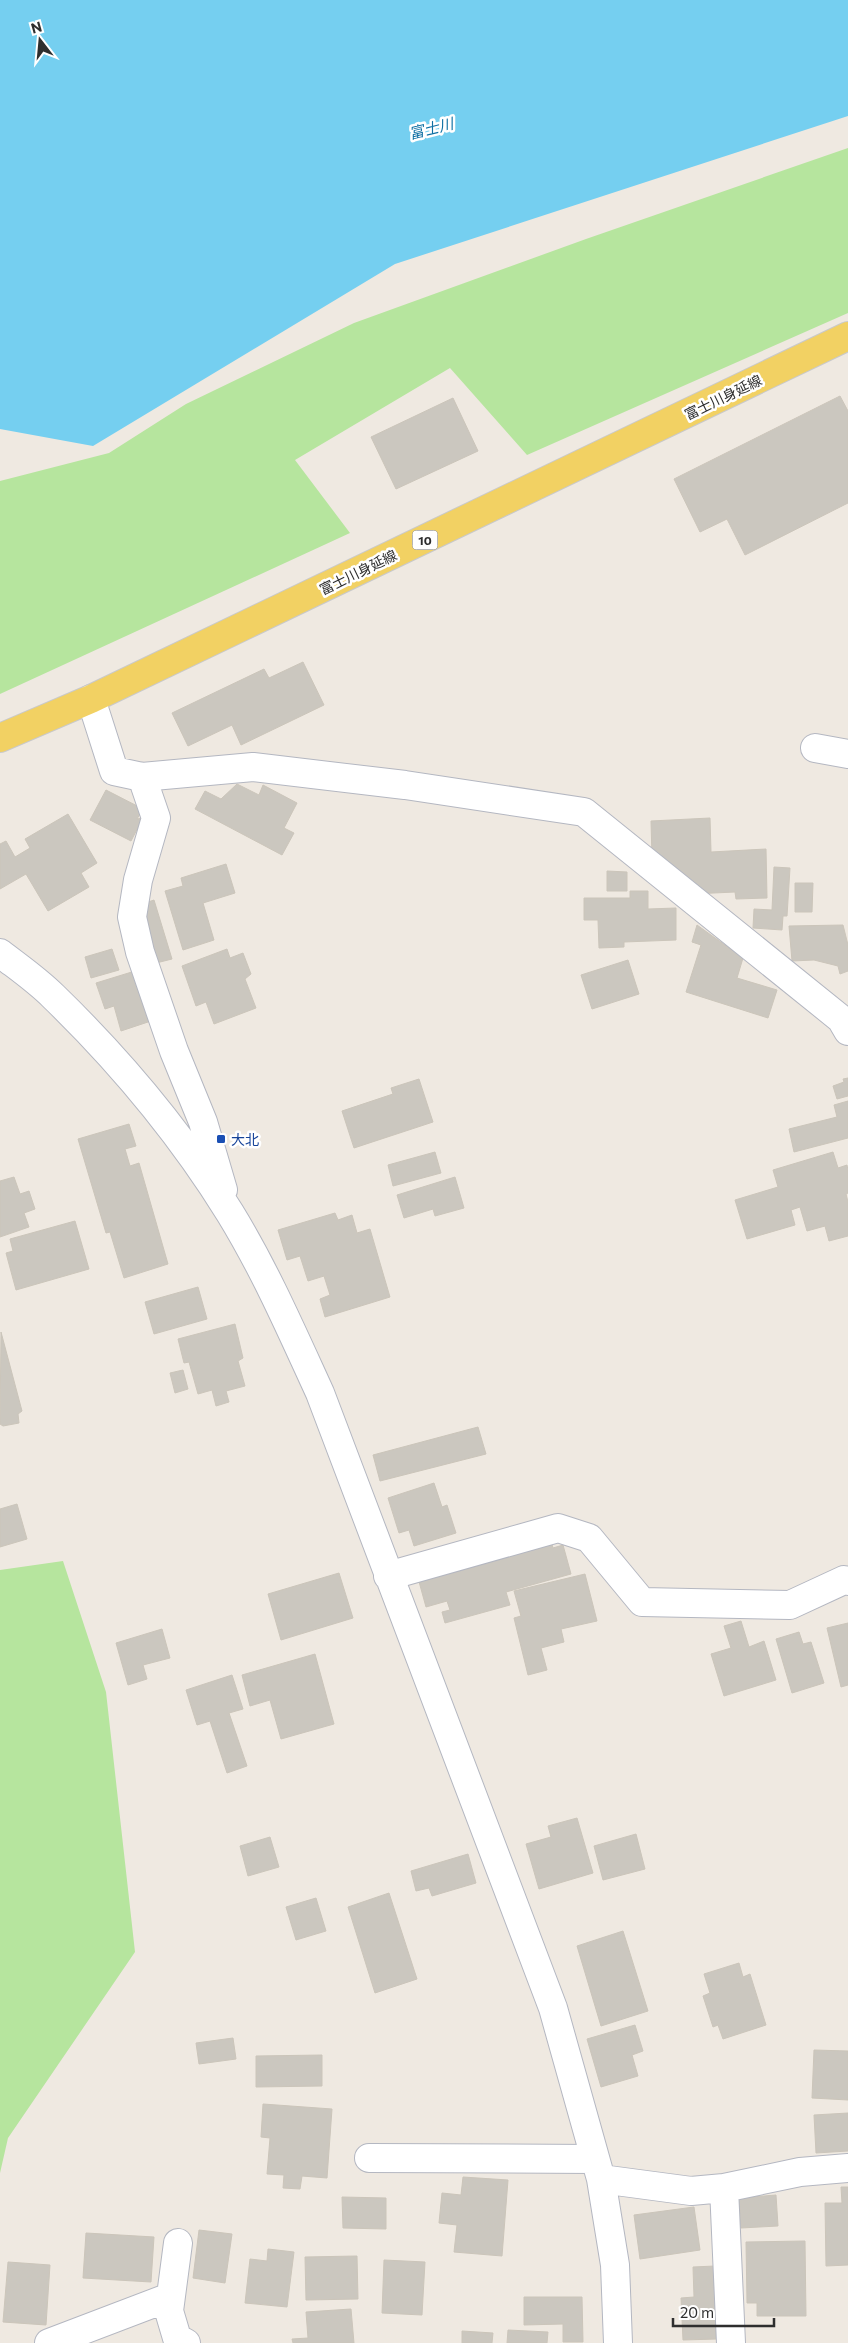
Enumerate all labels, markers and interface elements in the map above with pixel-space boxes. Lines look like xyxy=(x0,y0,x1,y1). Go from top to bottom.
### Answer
north arrow xyxy=(15,15,65,65)
text: N xyxy=(29,17,44,37)
water label: 富士川 xyxy=(407,113,457,142)
street label: 富士川身延線 xyxy=(682,371,764,423)
road number: 10 xyxy=(412,530,438,550)
street label: 富士川身延線 xyxy=(317,546,399,598)
place label: 大北 xyxy=(231,1131,259,1148)
marker: 大北 xyxy=(215,1133,227,1145)
scale bar xyxy=(673,2296,774,2328)
text: 20 m xyxy=(680,2303,714,2321)

